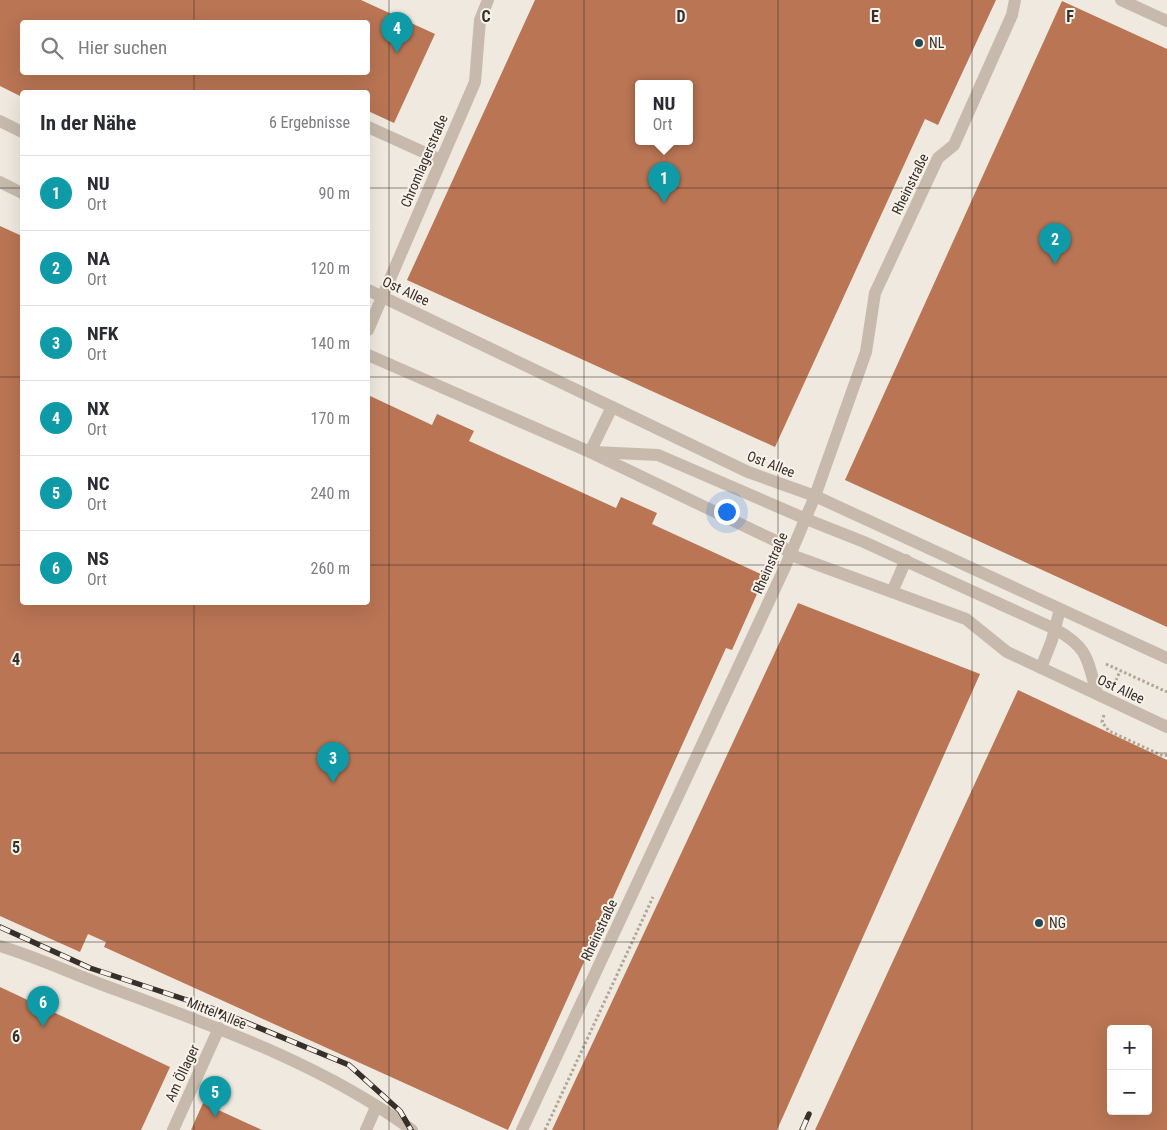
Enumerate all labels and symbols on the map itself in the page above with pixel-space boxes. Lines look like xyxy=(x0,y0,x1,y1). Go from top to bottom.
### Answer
text: C xyxy=(481,7,491,26)
text: D xyxy=(676,7,686,26)
text: E xyxy=(871,7,879,26)
text: F xyxy=(1066,7,1074,26)
pin: 4 xyxy=(381,12,413,53)
place label: NL xyxy=(929,35,945,51)
marker: NL xyxy=(913,37,925,49)
street label: Chromlagerstraße xyxy=(397,112,451,210)
street label: Rheinstraße xyxy=(888,151,932,217)
pin: 1 xyxy=(648,162,680,203)
pin: 2 xyxy=(1039,223,1071,264)
street label: Ost Allee xyxy=(380,273,432,309)
street label: Ost Allee xyxy=(745,448,798,481)
your location xyxy=(714,499,740,525)
street label: Rheinstraße xyxy=(749,529,791,596)
text: 4 xyxy=(12,650,20,669)
street label: Ost Allee xyxy=(1095,671,1147,707)
pin: 3 xyxy=(317,742,349,783)
text: 5 xyxy=(12,838,20,857)
street label: Rheinstraße xyxy=(578,896,620,963)
place label: NG xyxy=(1049,915,1066,931)
marker: NG xyxy=(1033,917,1045,929)
pin: 6 xyxy=(27,986,59,1027)
street label: Mittel Allee xyxy=(185,994,249,1032)
text: 6 xyxy=(12,1027,20,1046)
street label: Am Öllager xyxy=(162,1042,202,1104)
pin: 5 xyxy=(199,1076,231,1117)

